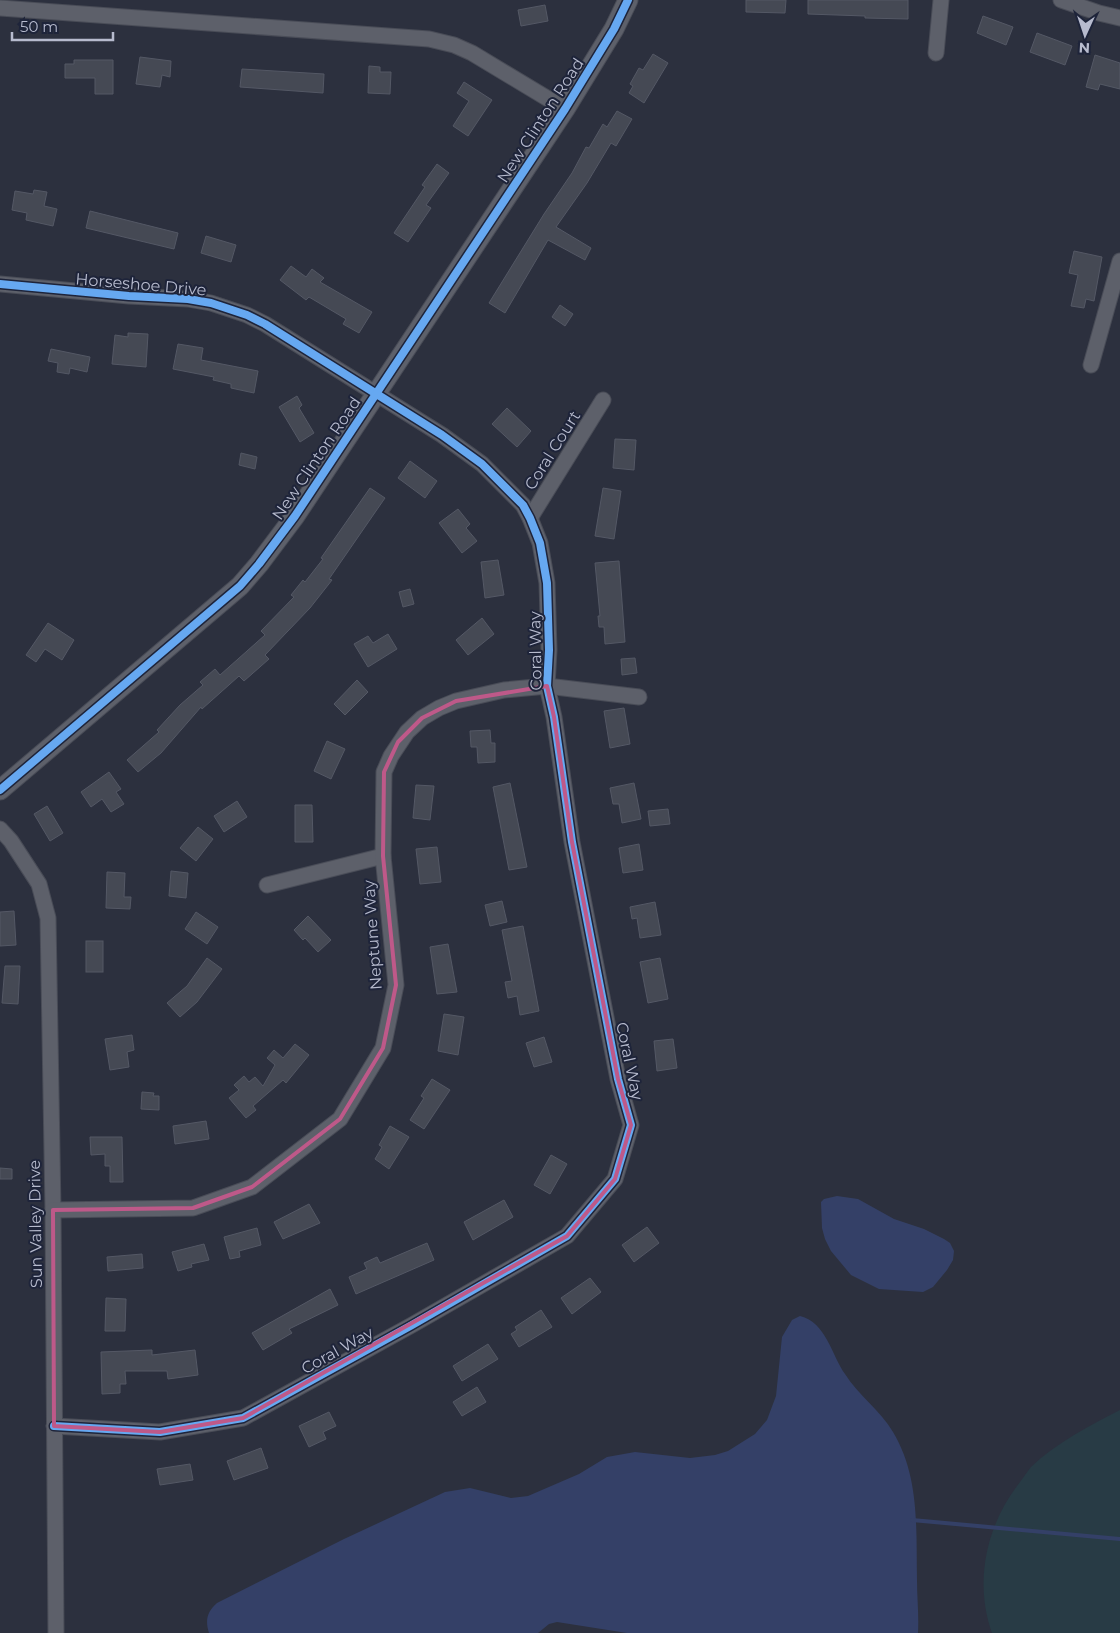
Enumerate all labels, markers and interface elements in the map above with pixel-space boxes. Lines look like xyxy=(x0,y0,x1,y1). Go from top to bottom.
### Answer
scale bar xyxy=(12,10,114,42)
north arrow xyxy=(1060,10,1110,60)
text: 50 m xyxy=(20,17,58,36)
text: N xyxy=(1078,39,1090,57)
street label: New Clinton Road xyxy=(493,54,588,186)
street label: Horseshoe Drive xyxy=(75,269,207,300)
street label: New Clinton Road xyxy=(268,393,365,524)
street label: Coral Court xyxy=(521,407,584,493)
street label: Coral Way xyxy=(525,611,546,691)
street label: Neptune Way xyxy=(359,879,386,991)
street label: Coral Way xyxy=(612,1020,647,1102)
street label: Sun Valley Drive xyxy=(25,1160,46,1288)
street label: Coral Way xyxy=(298,1323,377,1378)

